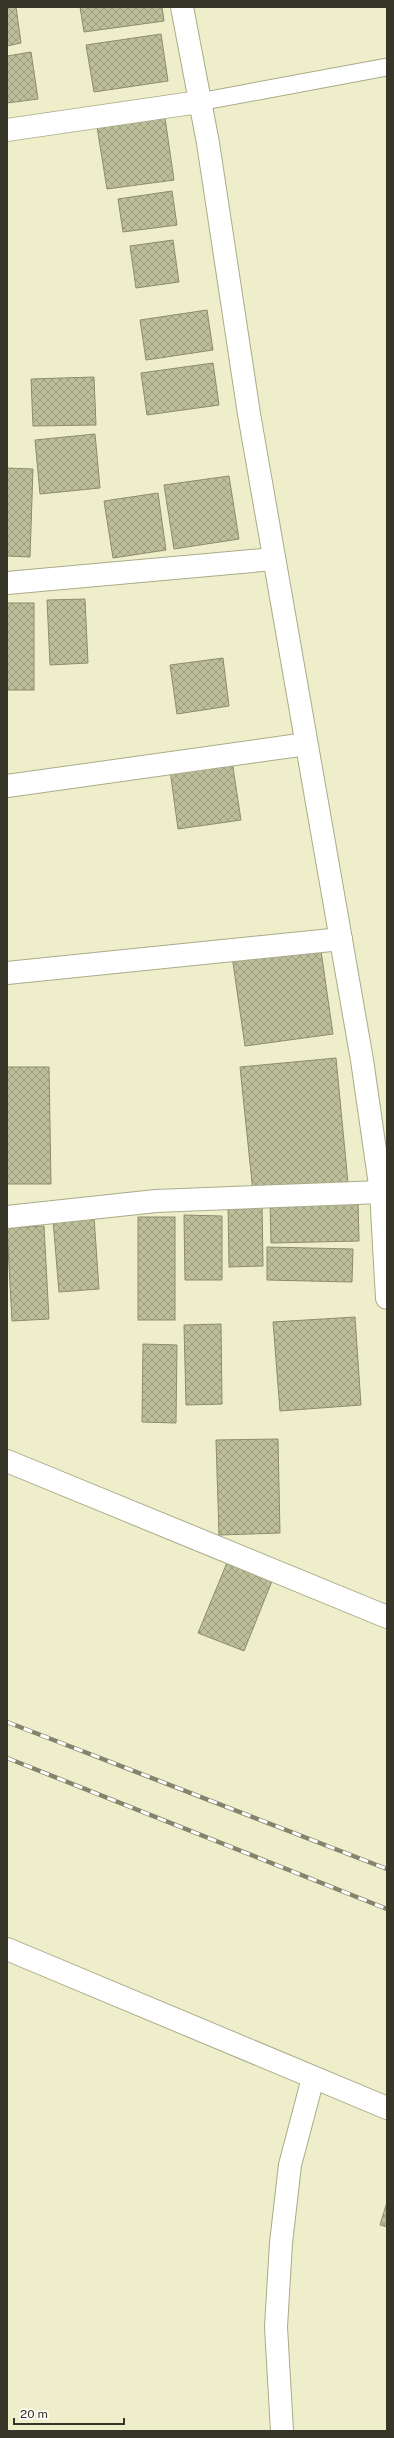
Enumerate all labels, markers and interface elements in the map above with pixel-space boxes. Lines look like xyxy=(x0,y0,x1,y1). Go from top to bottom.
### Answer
scale bar xyxy=(14,2400,124,2426)
text: 20 m xyxy=(20,2407,48,2421)

